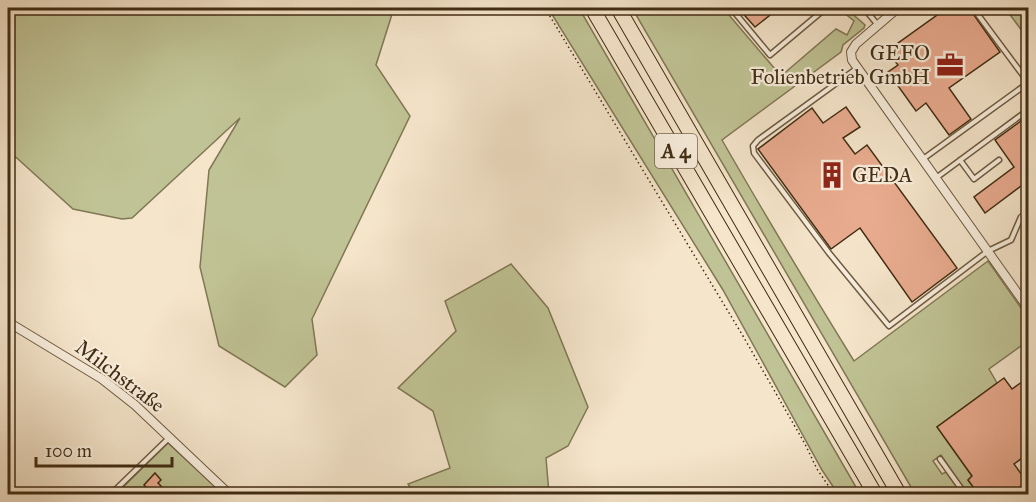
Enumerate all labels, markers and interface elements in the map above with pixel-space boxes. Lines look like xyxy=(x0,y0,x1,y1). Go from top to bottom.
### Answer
place label: GEFO Folienbetrieb GmbH xyxy=(750,40,930,90)
office icon: GEFO Folienbetrieb GmbH xyxy=(935,50,965,80)
road number: A 4 xyxy=(655,134,697,168)
building icon: GEDA xyxy=(817,160,847,190)
place label: GEDA xyxy=(852,162,913,188)
street label: Milchstraße xyxy=(70,334,170,418)
scale bar xyxy=(36,430,172,468)
text: 100 m xyxy=(45,440,92,462)

